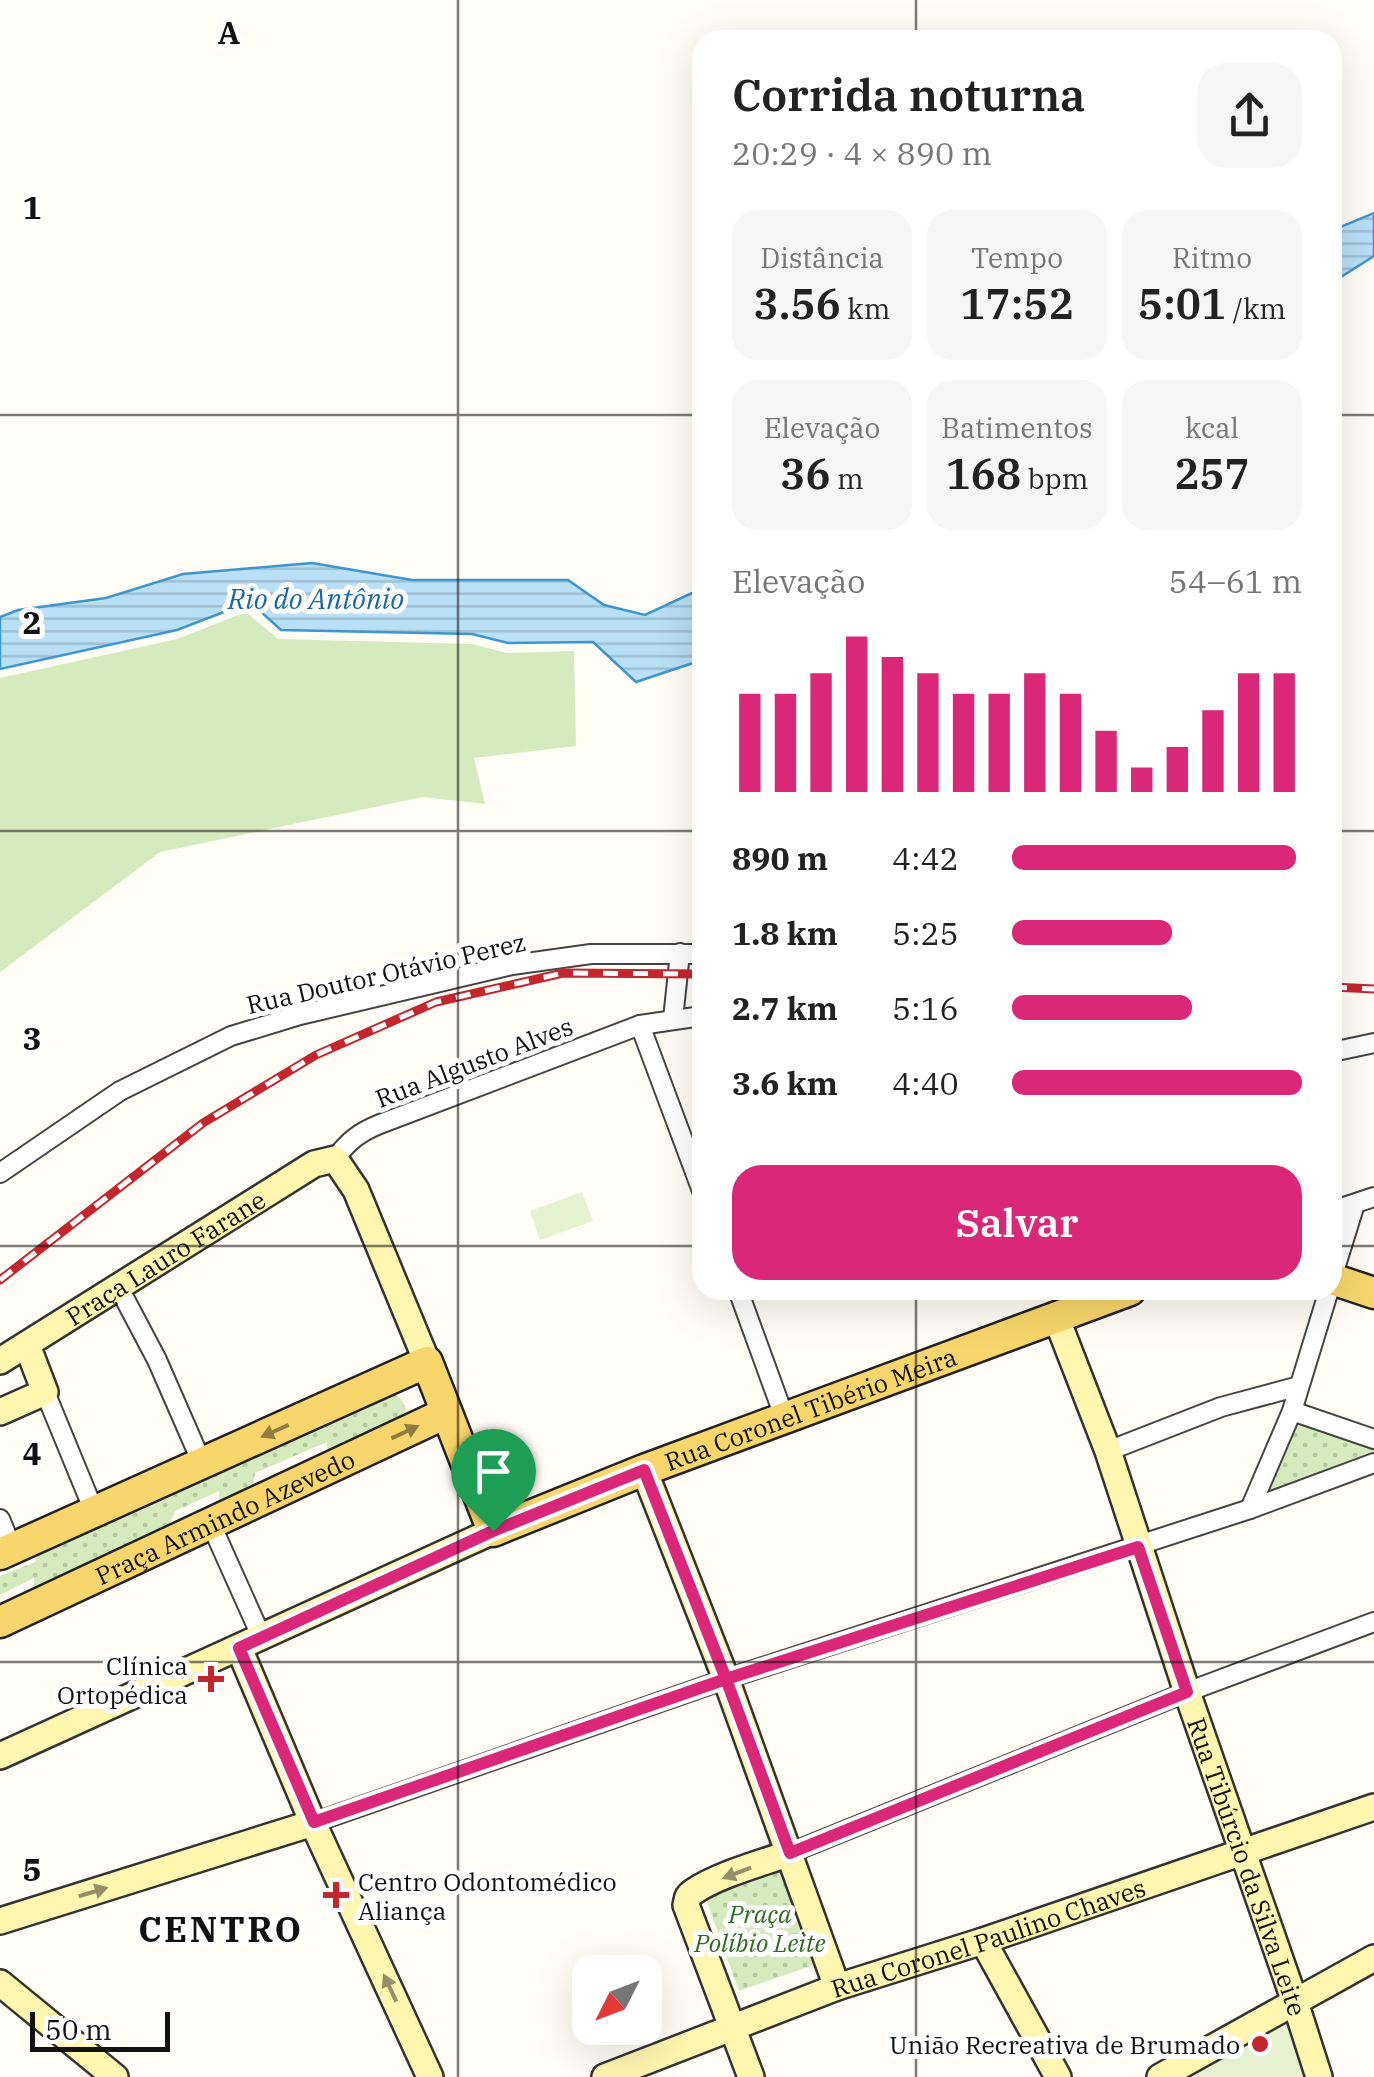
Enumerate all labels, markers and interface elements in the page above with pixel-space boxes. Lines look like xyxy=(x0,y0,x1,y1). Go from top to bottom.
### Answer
text: A xyxy=(218,11,240,53)
button: share xyxy=(1197,63,1302,168)
text: Corrida noturna xyxy=(732,65,1086,123)
text: 20:29 · 4 × 890 m xyxy=(732,132,992,174)
text: 1 xyxy=(22,186,42,228)
text: Distância xyxy=(760,239,884,276)
text: Tempo xyxy=(971,239,1063,276)
text: Ritmo xyxy=(1172,239,1252,276)
text: 3.56 xyxy=(754,276,841,331)
text: 17:52 xyxy=(960,276,1074,331)
text: 5:01 xyxy=(1138,276,1226,331)
text: km xyxy=(841,290,890,327)
text: /km xyxy=(1226,290,1286,327)
text: Elevação xyxy=(764,409,880,446)
text: Batimentos xyxy=(941,409,1093,446)
text: kcal xyxy=(1185,409,1239,446)
text: 36 xyxy=(780,446,831,501)
text: 168 xyxy=(946,446,1021,501)
text: 257 xyxy=(1174,446,1250,501)
text: m xyxy=(831,460,864,497)
text: bpm xyxy=(1021,460,1088,497)
text: Elevação xyxy=(732,560,865,602)
text: 54–61 m xyxy=(1168,560,1302,602)
water label: Rio do Antônio xyxy=(227,580,404,617)
text: 2 xyxy=(22,601,42,643)
text: 890 m xyxy=(732,837,828,879)
text: 4:42 xyxy=(892,837,959,879)
text: 1.8 km xyxy=(732,912,838,954)
text: 5:25 xyxy=(892,912,959,954)
street label: Rua Doutor Otávio Perez xyxy=(243,925,529,1021)
text: 2.7 km xyxy=(732,987,838,1029)
text: 5:16 xyxy=(892,987,959,1029)
street label: Rua Algusto Alves xyxy=(371,1009,577,1115)
text: 3 xyxy=(22,1017,42,1059)
text: 3.6 km xyxy=(732,1062,838,1104)
text: 4:40 xyxy=(892,1062,959,1104)
button: Salvar xyxy=(732,1165,1302,1280)
street label: Praça Lauro Farane xyxy=(59,1182,271,1332)
street label: Rua Coronel Tibério Meira xyxy=(660,1339,961,1478)
one-way arrow xyxy=(260,1422,289,1439)
one-way arrow xyxy=(391,1423,420,1440)
pin xyxy=(451,1429,536,1532)
text: 4 xyxy=(22,1432,42,1474)
street label: Praça Armindo Azevedo xyxy=(89,1442,360,1592)
icon: arrive xyxy=(466,1444,521,1499)
place label: Clínica Ortopédica xyxy=(57,1649,188,1711)
marker: Clínica Ortopédica xyxy=(198,1666,224,1692)
street label: Rua Tibúrcio da Silva Leite xyxy=(1181,1713,1315,2020)
text: 5 xyxy=(22,1848,42,1890)
place label: Centro Odontomédico Aliança xyxy=(358,1865,617,1927)
one-way arrow xyxy=(721,1865,751,1881)
street label: Rua Coronel Paulino Chaves xyxy=(827,1870,1150,2004)
marker: Centro Odontomédico Aliança xyxy=(323,1882,349,1908)
one-way arrow xyxy=(78,1884,109,1899)
park label: Praça Políbio Leite xyxy=(693,1897,826,1959)
district label: CENTRO xyxy=(138,1906,304,1952)
north arrow xyxy=(572,1955,662,2045)
map controls xyxy=(572,1955,662,2045)
one-way arrow xyxy=(382,1973,399,2002)
scale bar xyxy=(30,2007,170,2052)
text: 50 m xyxy=(45,2011,112,2048)
place label: União Recreativa de Brumado xyxy=(889,2028,1240,2061)
marker: União Recreativa de Brumado xyxy=(1249,2033,1271,2055)

